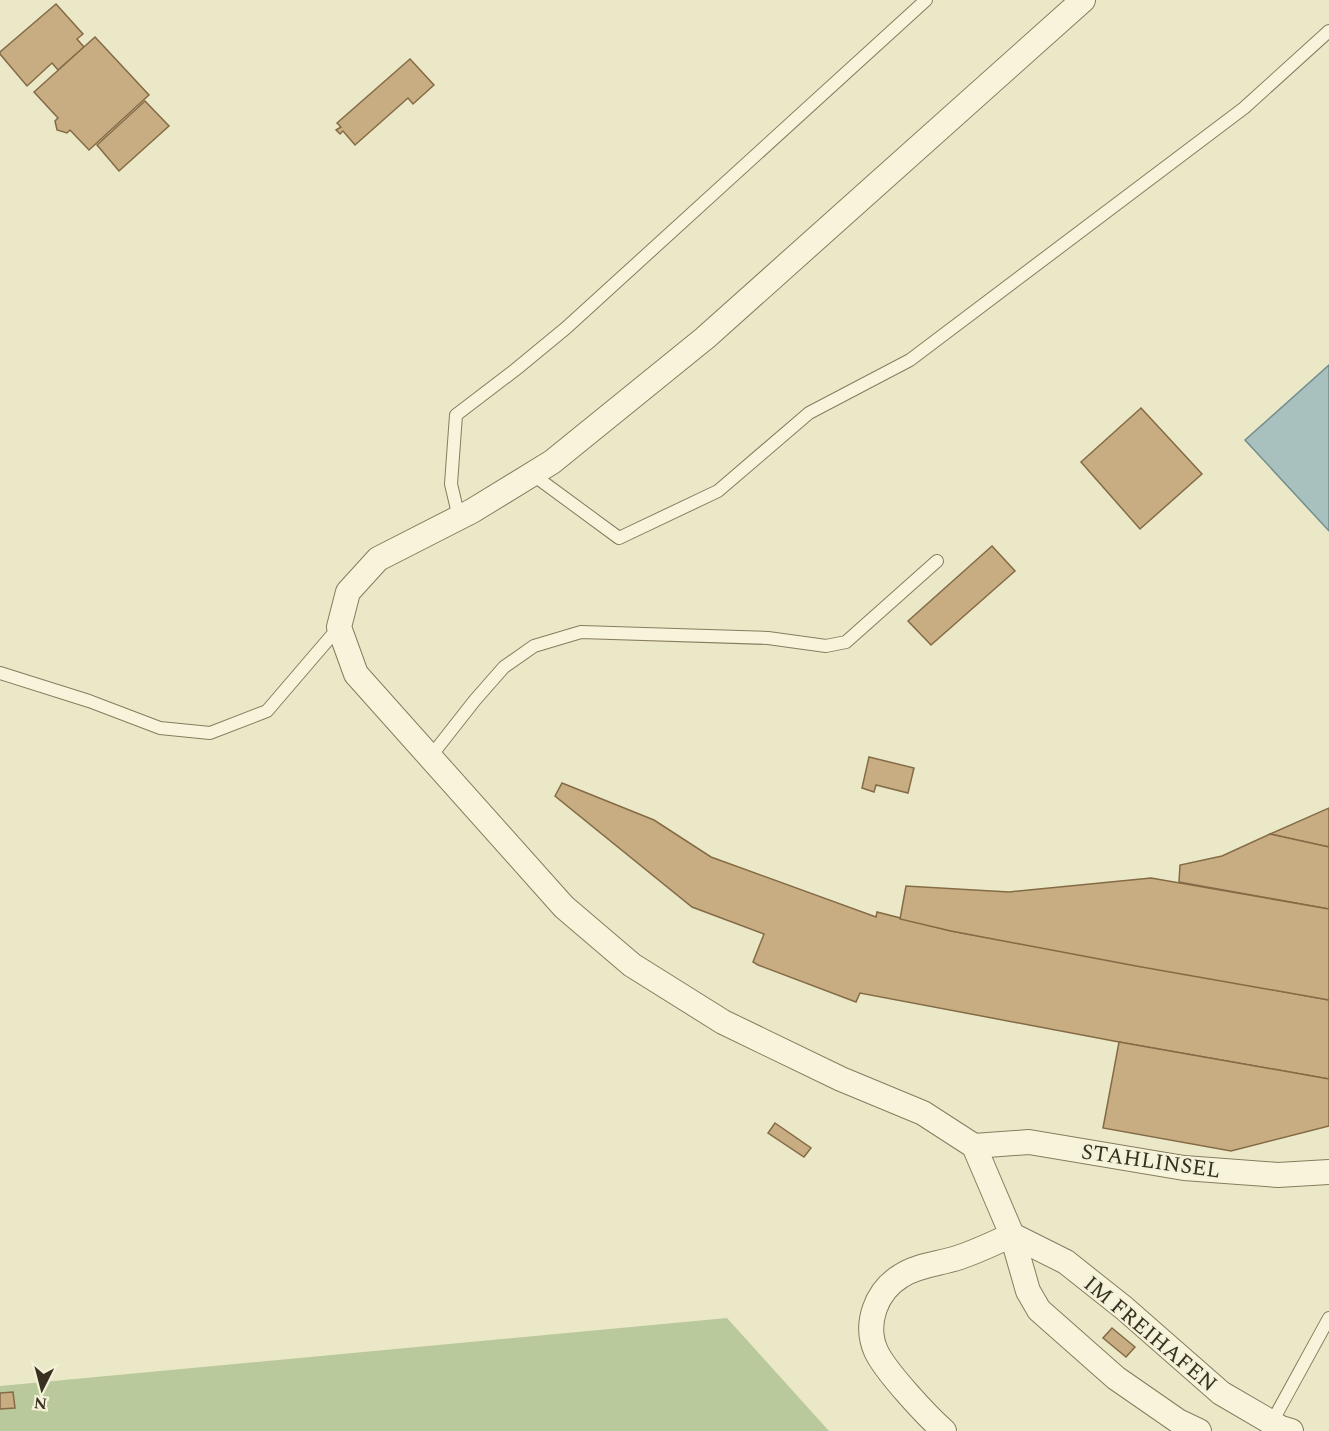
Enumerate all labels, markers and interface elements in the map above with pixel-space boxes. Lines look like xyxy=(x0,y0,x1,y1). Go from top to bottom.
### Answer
street label: STAHLINSEL xyxy=(1079,1135,1222,1188)
street label: IM FREIHAFEN xyxy=(1076,1268,1224,1400)
north arrow xyxy=(12,1359,72,1419)
text: N xyxy=(33,1390,48,1416)

